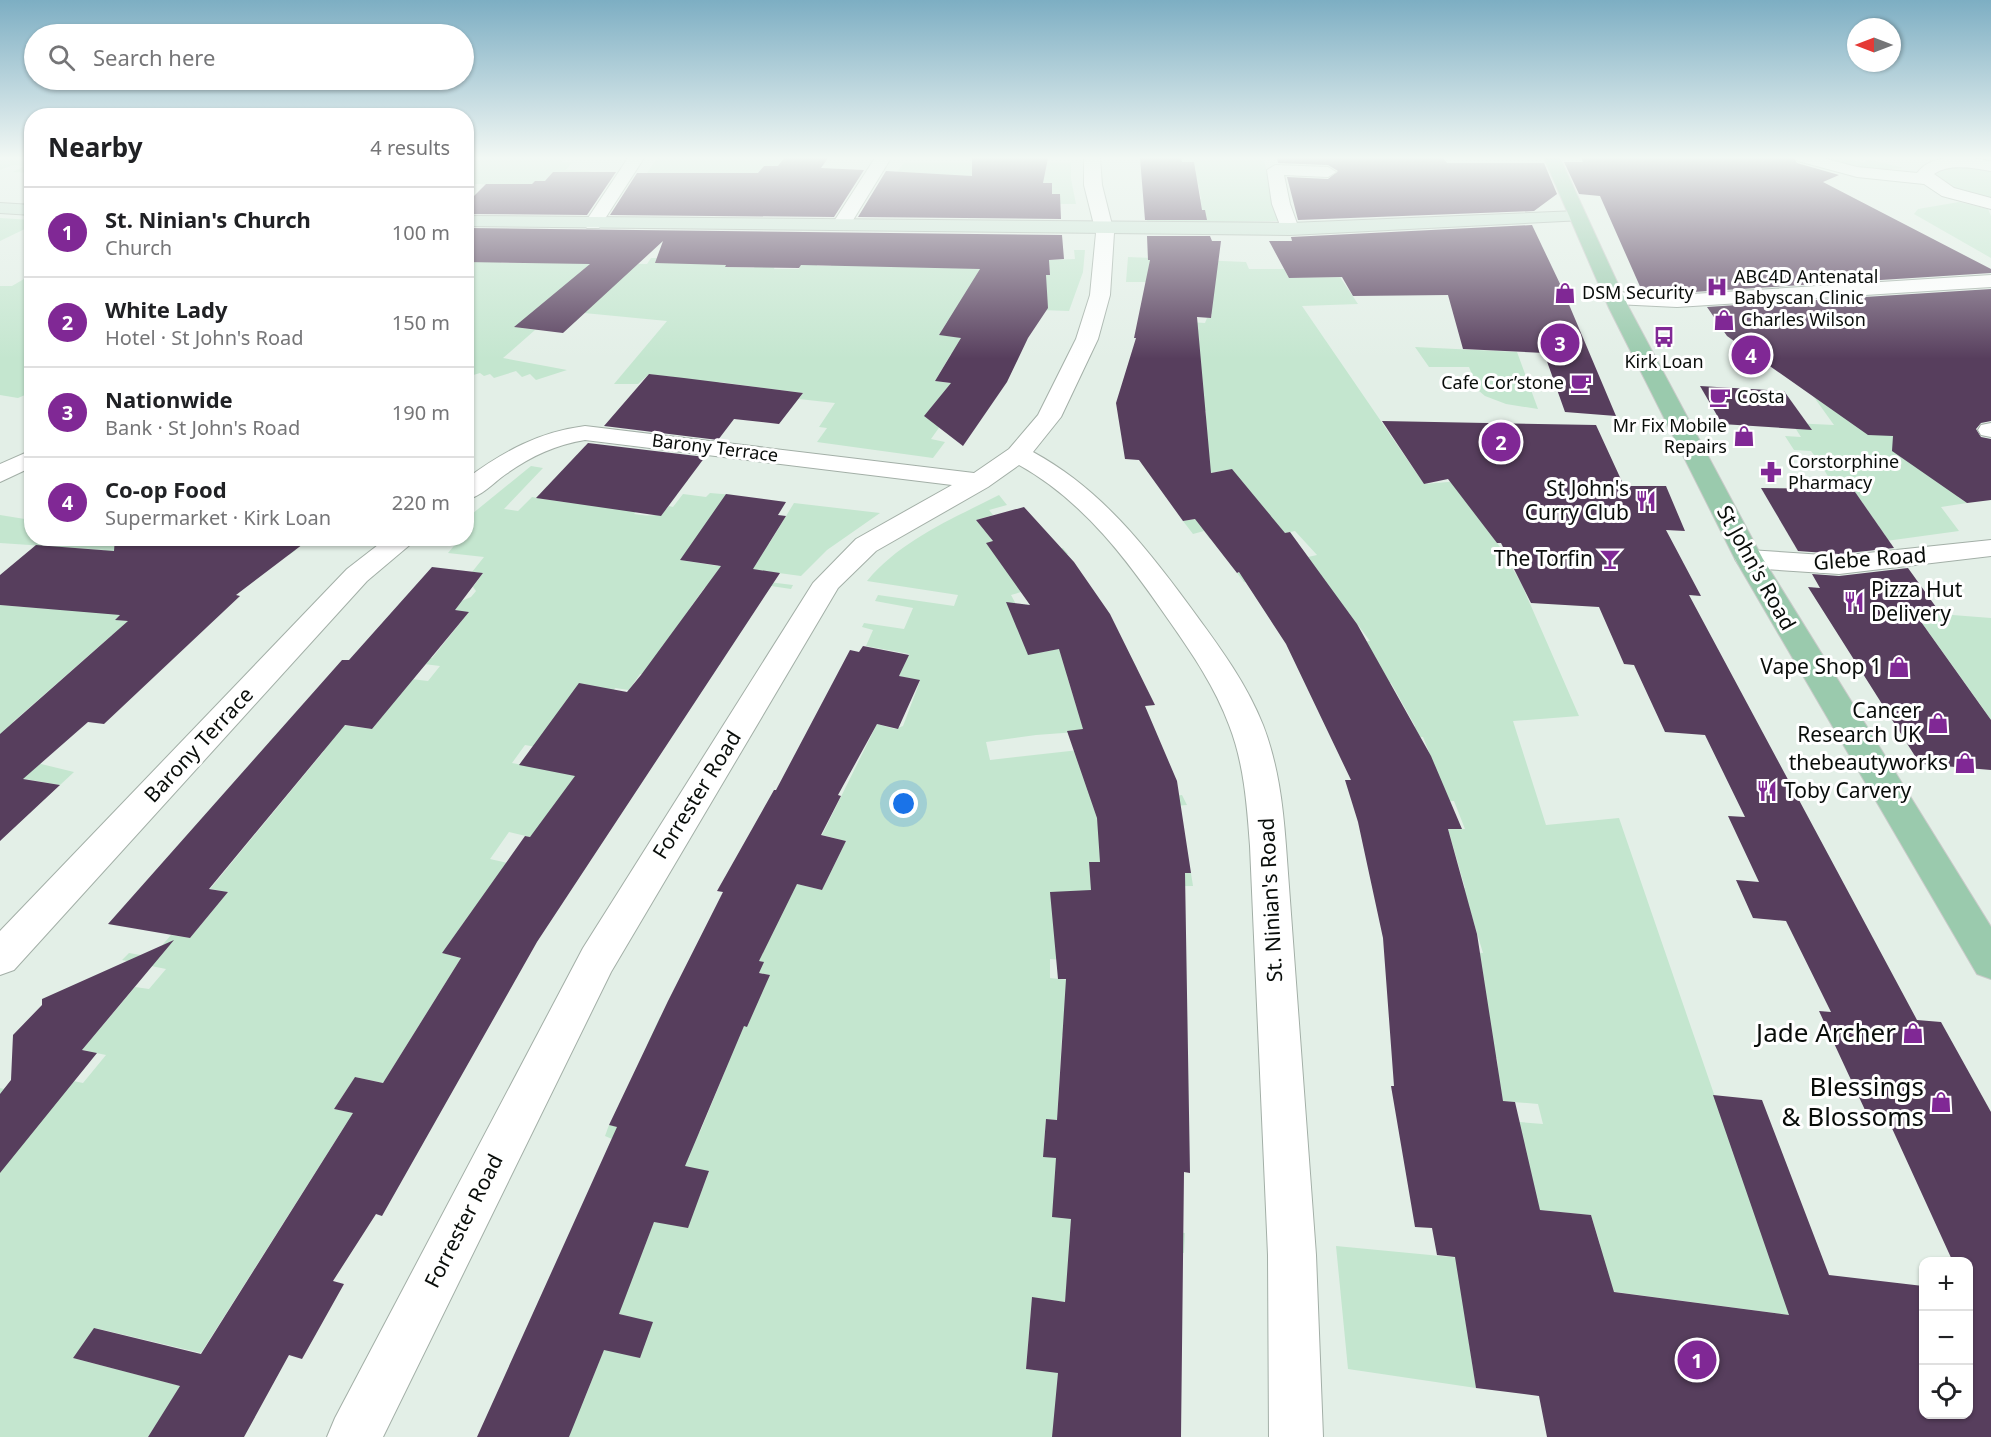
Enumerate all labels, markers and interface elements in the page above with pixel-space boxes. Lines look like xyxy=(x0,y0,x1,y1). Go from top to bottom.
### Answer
north arrow xyxy=(1847,18,1901,72)
search box xyxy=(24,24,474,90)
icon: search xyxy=(45,41,78,74)
text: Search here xyxy=(93,42,215,72)
text: Nearby xyxy=(48,129,143,165)
text: 4 results xyxy=(370,134,450,161)
text: St. Ninian's Church xyxy=(105,204,311,234)
text: 1 xyxy=(62,219,73,246)
text: 100 m xyxy=(392,219,450,246)
text: Church xyxy=(105,234,172,261)
place label: ABC4D Antenatal Babyscan Clinic xyxy=(1734,264,1878,309)
hospital icon: ABC4D Antenatal Babyscan Clinic xyxy=(1705,275,1729,299)
place label: DSM Security xyxy=(1582,280,1694,304)
shop icon: DSM Security xyxy=(1553,281,1577,305)
text: White Lady xyxy=(105,294,228,324)
place label: Charles Wilson xyxy=(1741,307,1866,331)
shop icon: Charles Wilson xyxy=(1712,308,1736,332)
text: 2 xyxy=(62,309,73,336)
text: 150 m xyxy=(392,309,450,336)
pin: 3 xyxy=(1540,320,1580,366)
text: Hotel · St John's Road xyxy=(105,324,304,351)
bus stop icon: Kirk Loan xyxy=(1652,325,1676,349)
pin: 4 xyxy=(1732,332,1770,378)
place label: Kirk Loan xyxy=(1624,349,1704,373)
place label: Cafe Cor’stone xyxy=(1441,370,1564,394)
cafe icon: Cafe Cor’stone xyxy=(1569,371,1593,395)
text: Nationwide xyxy=(105,384,233,414)
place label: Costa xyxy=(1737,384,1784,408)
cafe icon: Costa xyxy=(1708,385,1732,409)
text: 3 xyxy=(62,399,73,426)
text: 190 m xyxy=(392,399,450,426)
place label: Mr Fix Mobile Repairs xyxy=(1613,413,1727,458)
text: Bank · St John's Road xyxy=(105,414,300,441)
pin: 2 xyxy=(1482,420,1520,464)
shop icon: Mr Fix Mobile Repairs xyxy=(1732,424,1756,448)
street label: Barony Terrace xyxy=(651,427,780,467)
place label: Corstorphine Pharmacy xyxy=(1788,449,1899,494)
pharmacy icon: Corstorphine Pharmacy xyxy=(1759,460,1783,484)
text: Co-op Food xyxy=(105,474,227,504)
place label: St John's Curry Club xyxy=(1525,474,1629,526)
text: 4 xyxy=(62,489,73,516)
text: 220 m xyxy=(392,489,450,516)
restaurant icon: St John's Curry Club xyxy=(1634,489,1658,513)
street label: St John's Road xyxy=(1711,500,1803,635)
text: Supermarket · Kirk Loan xyxy=(105,504,331,531)
street label: Glebe Road xyxy=(1812,540,1927,576)
place label: The Torfin xyxy=(1494,544,1593,572)
bar icon: The Torfin xyxy=(1598,547,1622,571)
place label: Pizza Hut Delivery xyxy=(1871,575,1963,627)
restaurant icon: Pizza Hut Delivery xyxy=(1842,590,1866,614)
place label: Vape Shop 1 xyxy=(1760,652,1882,680)
shop icon: Vape Shop 1 xyxy=(1887,655,1911,679)
street label: Barony Terrace xyxy=(137,681,259,808)
place label: Cancer Research UK xyxy=(1797,696,1921,748)
shop icon: Cancer Research UK xyxy=(1926,711,1950,735)
street label: Forrester Road xyxy=(645,725,747,864)
place label: thebeautyworks xyxy=(1789,748,1948,776)
shop icon: thebeautyworks xyxy=(1953,751,1977,775)
place label: Toby Carvery xyxy=(1784,776,1911,804)
restaurant icon: Toby Carvery xyxy=(1755,779,1779,803)
your location xyxy=(889,789,918,818)
street label: St. Ninian's Road xyxy=(1252,817,1288,983)
place label: Jade Archer xyxy=(1753,1014,1896,1050)
shop icon: Jade Archer xyxy=(1901,1021,1925,1045)
place label: Blessings & Blossoms xyxy=(1781,1068,1924,1134)
shop icon: Blessings & Blossoms xyxy=(1929,1090,1953,1114)
street label: Forrester Road xyxy=(417,1149,509,1292)
map controls xyxy=(1919,1257,1973,1419)
button: + xyxy=(1919,1257,1973,1311)
button: − xyxy=(1919,1311,1973,1365)
pin: 1 xyxy=(1678,1338,1716,1382)
button: locate xyxy=(1919,1365,1973,1419)

